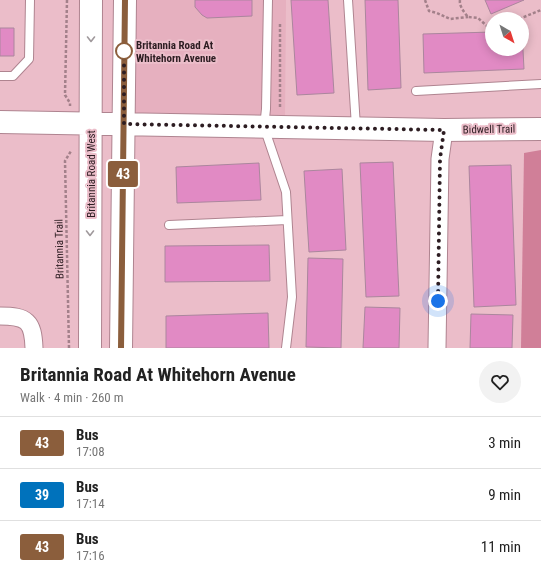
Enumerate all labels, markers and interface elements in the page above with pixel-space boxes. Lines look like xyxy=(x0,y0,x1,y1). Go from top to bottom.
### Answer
north arrow xyxy=(485,12,529,56)
map controls xyxy=(485,12,529,56)
one-way arrow xyxy=(87,36,95,42)
place label: Britannia Road At Whitehorn Avenue xyxy=(136,39,216,65)
marker: Britannia Road At Whitehorn Avenue xyxy=(115,42,133,60)
street label: Bidwell Trail xyxy=(463,123,515,136)
street label: Britannia Road West xyxy=(85,130,98,218)
line badge: 43 xyxy=(105,161,141,187)
text: 43 xyxy=(116,166,130,182)
street label: Britannia Trail xyxy=(52,219,67,279)
one-way arrow xyxy=(86,230,94,236)
your location xyxy=(428,291,448,311)
button: heart xyxy=(479,361,521,403)
text: Britannia Road At Whitehorn Avenue xyxy=(20,363,296,386)
text: Walk · 4 min · 260 m xyxy=(20,390,124,405)
text: Bus xyxy=(76,426,99,444)
text: 3 min xyxy=(488,434,521,452)
text: 43 xyxy=(35,435,49,451)
text: 17:08 xyxy=(76,444,105,459)
text: Bus xyxy=(76,478,99,496)
text: 9 min xyxy=(488,486,521,504)
text: 39 xyxy=(35,487,49,503)
text: 17:14 xyxy=(76,496,105,511)
text: Bus xyxy=(76,530,99,548)
text: 11 min xyxy=(481,538,521,556)
text: 43 xyxy=(35,539,49,555)
text: 17:16 xyxy=(76,548,105,563)

